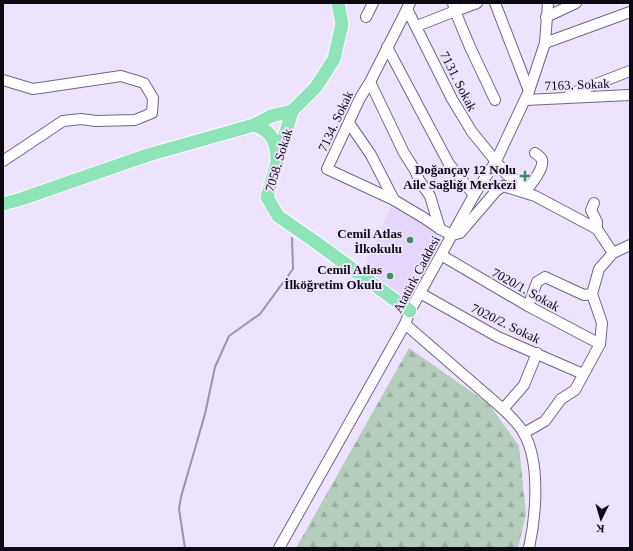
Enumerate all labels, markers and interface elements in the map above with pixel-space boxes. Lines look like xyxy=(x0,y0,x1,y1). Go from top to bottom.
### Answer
street label: 7131. Sokak xyxy=(437,49,480,114)
street label: 7163. Sokak xyxy=(544,76,610,93)
street label: 7134. Sokak xyxy=(315,88,356,154)
street label: 7058. Sokak xyxy=(262,126,295,193)
place label: Doğançay 12 Nolu Aile Sağlığı Merkezi xyxy=(403,162,516,192)
marker: Doğançay 12 Nolu Aile Sağlığı Merkezi xyxy=(519,170,531,182)
place label: Cemil Atlas İlkokulu xyxy=(337,226,402,256)
street label: Atatürk Caddesi xyxy=(390,233,443,315)
marker: Cemil Atlas İlkokulu xyxy=(405,235,415,245)
place label: Cemil Atlas İlköğretim Okulu xyxy=(284,262,382,292)
street label: 7020/1. Sokak xyxy=(489,265,563,314)
marker: Cemil Atlas İlköğretim Okulu xyxy=(385,271,395,281)
street label: 7020/2. Sokak xyxy=(469,300,543,347)
north arrow xyxy=(581,499,621,539)
text: K xyxy=(595,523,605,535)

